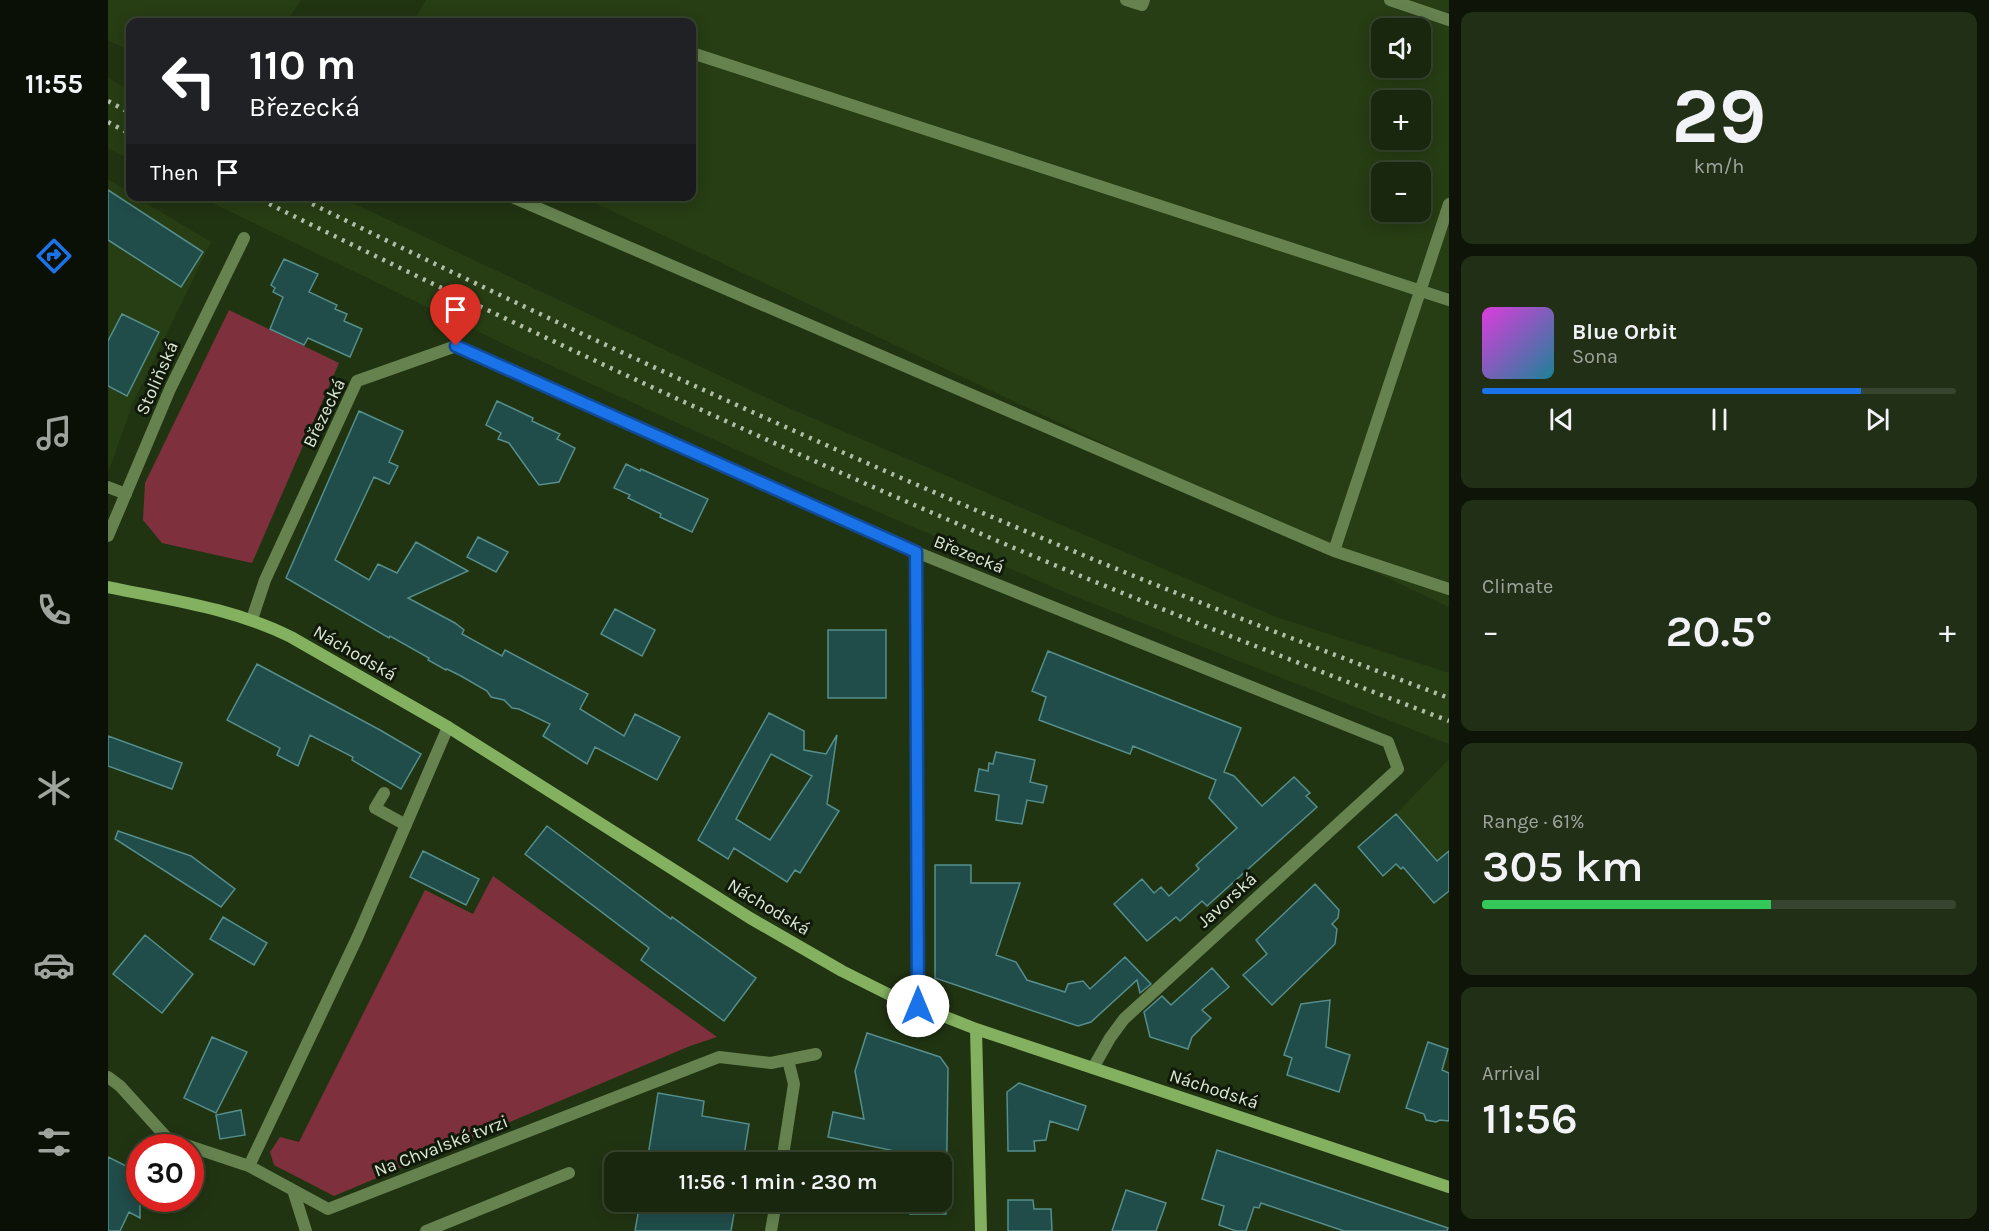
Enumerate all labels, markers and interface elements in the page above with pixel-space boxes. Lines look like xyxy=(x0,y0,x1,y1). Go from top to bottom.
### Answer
map controls xyxy=(1371,18,1431,222)
button: sound xyxy=(1371,18,1431,78)
text: 110 m xyxy=(249,40,356,90)
icon: left xyxy=(150,42,228,120)
text: 11:55 xyxy=(25,68,83,100)
text: 29 xyxy=(1672,70,1766,162)
button: + xyxy=(1371,90,1431,150)
text: Březecká xyxy=(249,91,360,123)
text: km/h xyxy=(1694,155,1744,178)
icon: arrive xyxy=(211,156,244,189)
text: Then xyxy=(150,160,199,186)
button: − xyxy=(1371,162,1431,222)
icon: directions xyxy=(33,235,75,277)
pin xyxy=(430,284,481,346)
icon: arrive xyxy=(439,293,472,326)
text: Blue Orbit xyxy=(1572,319,1677,345)
street label: Stoliňská xyxy=(131,338,183,418)
text: Sona xyxy=(1572,345,1618,368)
street label: Březecká xyxy=(298,375,350,451)
icon: previous xyxy=(1545,403,1578,436)
icon: pause xyxy=(1703,403,1736,436)
icon: next xyxy=(1861,403,1894,436)
icon: music xyxy=(33,412,75,454)
street label: Březecká xyxy=(931,530,1007,578)
text: Climate xyxy=(1482,575,1553,598)
icon: phone xyxy=(33,589,75,631)
text: 20.5° xyxy=(1666,605,1772,657)
text: − xyxy=(1482,612,1499,650)
text: + xyxy=(1939,612,1956,650)
street label: Náchodská xyxy=(309,620,401,686)
icon: climate xyxy=(33,767,75,809)
text: Range · 61% xyxy=(1482,810,1585,833)
text: 305 km xyxy=(1482,840,1644,892)
street label: Javorská xyxy=(1193,868,1261,932)
street label: Náchodská xyxy=(724,874,814,940)
icon: car xyxy=(33,944,75,986)
position arrow xyxy=(886,974,950,1038)
text: Arrival xyxy=(1482,1062,1541,1085)
street label: Náchodská xyxy=(1167,1064,1261,1114)
text: 11:56 xyxy=(1482,1092,1578,1144)
street label: Na Chvalské tvrzi xyxy=(371,1110,511,1182)
icon: filters xyxy=(33,1121,75,1163)
speed limit sign: 30 xyxy=(126,1134,204,1212)
text: 11:56 · 1 min · 230 m xyxy=(678,1169,878,1195)

